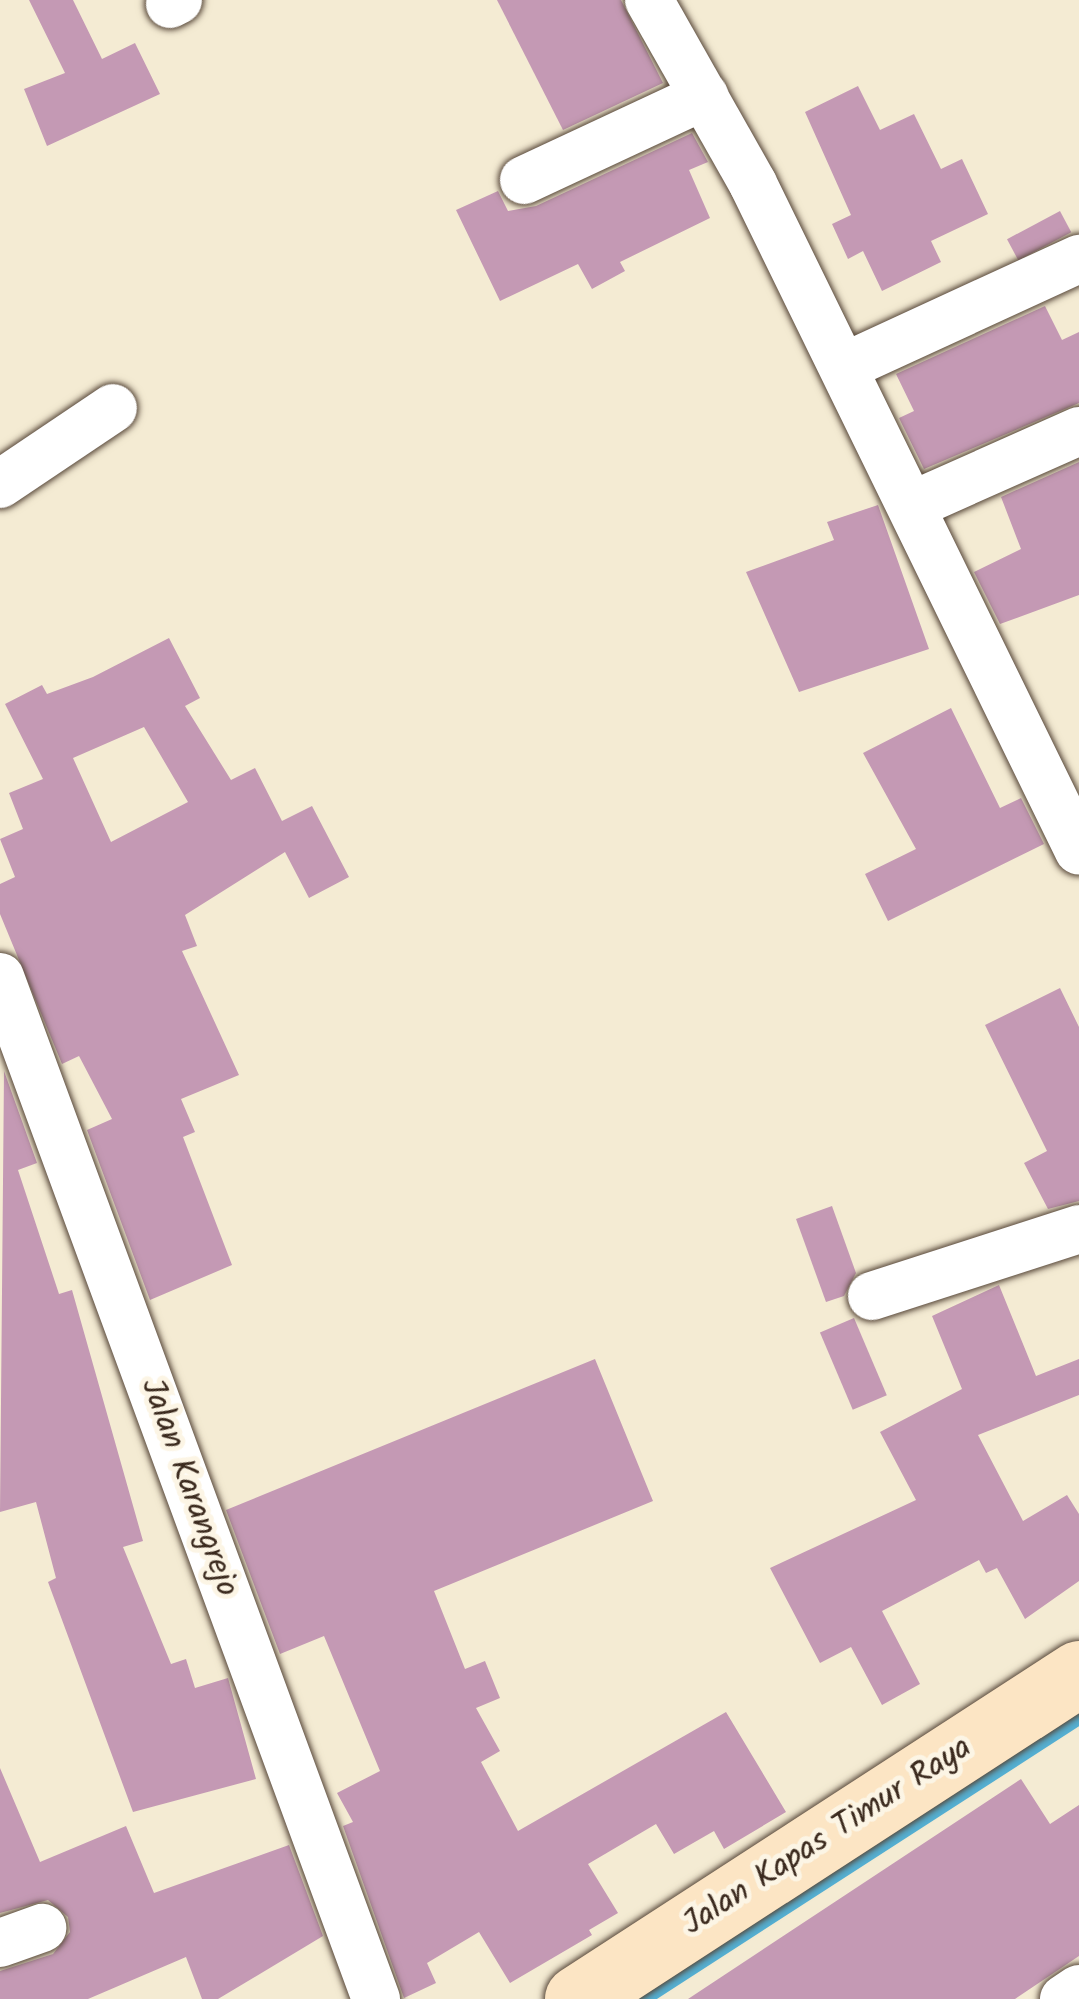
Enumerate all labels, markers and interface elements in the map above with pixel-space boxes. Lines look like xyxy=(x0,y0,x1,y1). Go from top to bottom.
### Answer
street label: Jalan Karangrejo xyxy=(130,1374,246,1602)
street label: Jalan Kapas Timur Raya xyxy=(676,1729,980,1945)

